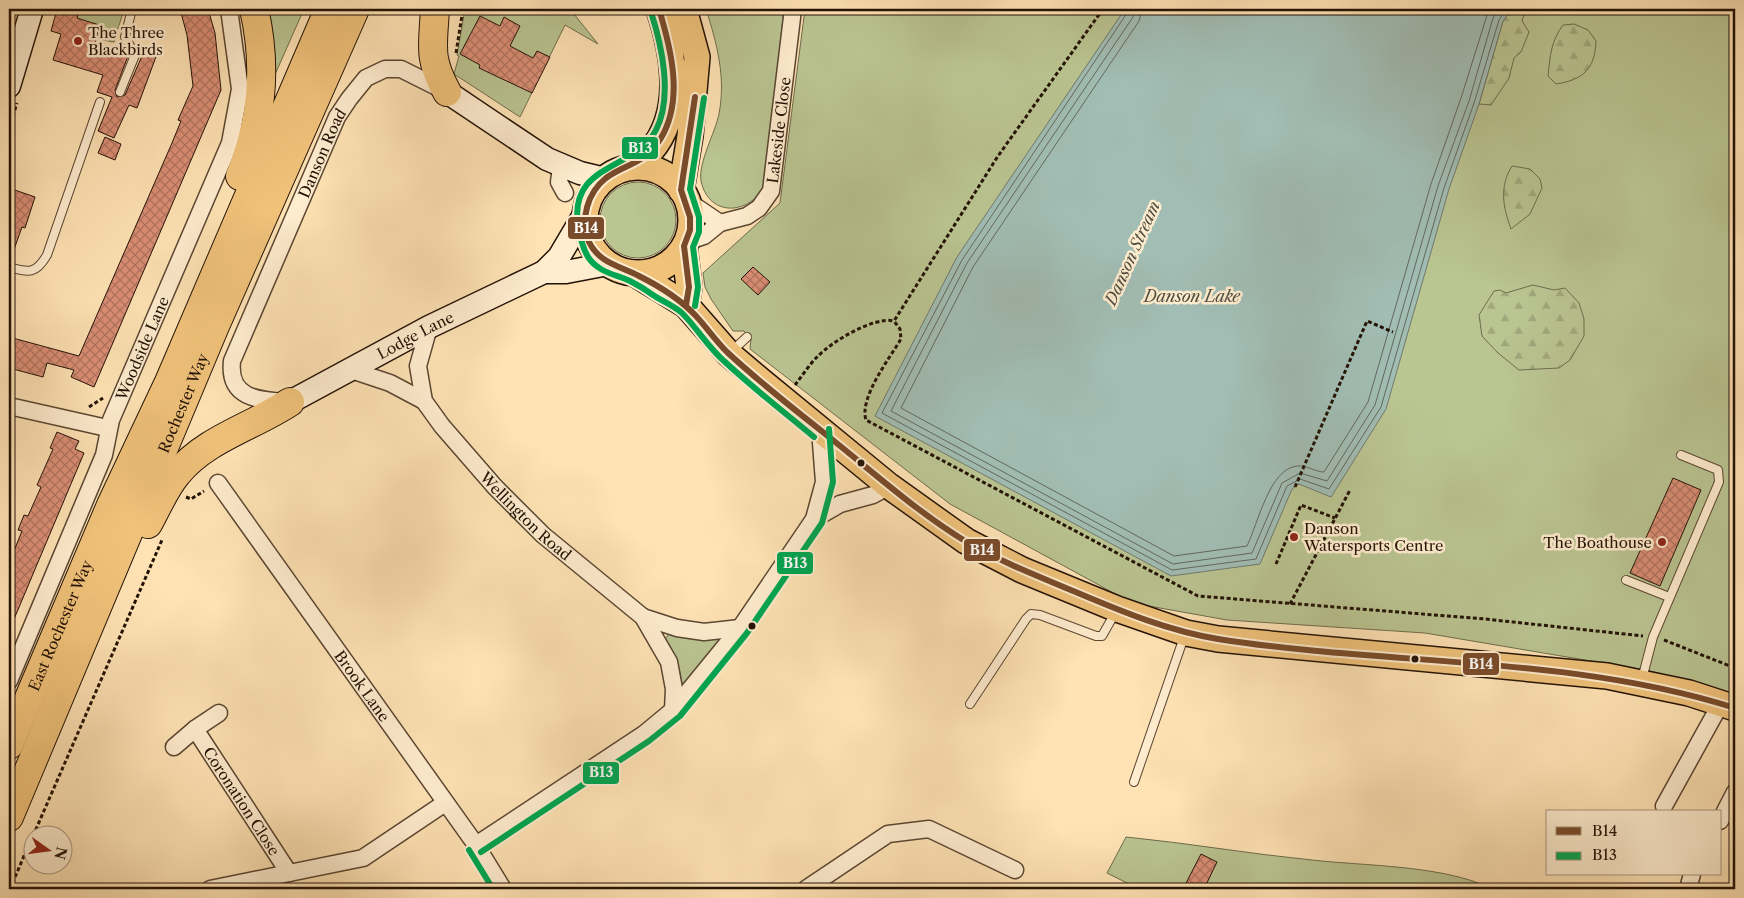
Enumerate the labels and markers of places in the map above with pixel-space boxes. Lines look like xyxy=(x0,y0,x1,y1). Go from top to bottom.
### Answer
place label: The Three Blackbirds xyxy=(88,23,164,59)
marker: The Three Blackbirds xyxy=(72,35,84,47)
unlabelled marker xyxy=(856,458,866,468)
place label: Danson Watersports Centre xyxy=(1303,519,1443,555)
marker: Danson Watersports Centre xyxy=(1288,531,1300,543)
place label: The Boathouse xyxy=(1543,533,1652,552)
marker: The Boathouse xyxy=(1656,536,1668,548)
unlabelled marker xyxy=(747,621,757,631)
unlabelled marker xyxy=(1410,654,1420,664)

